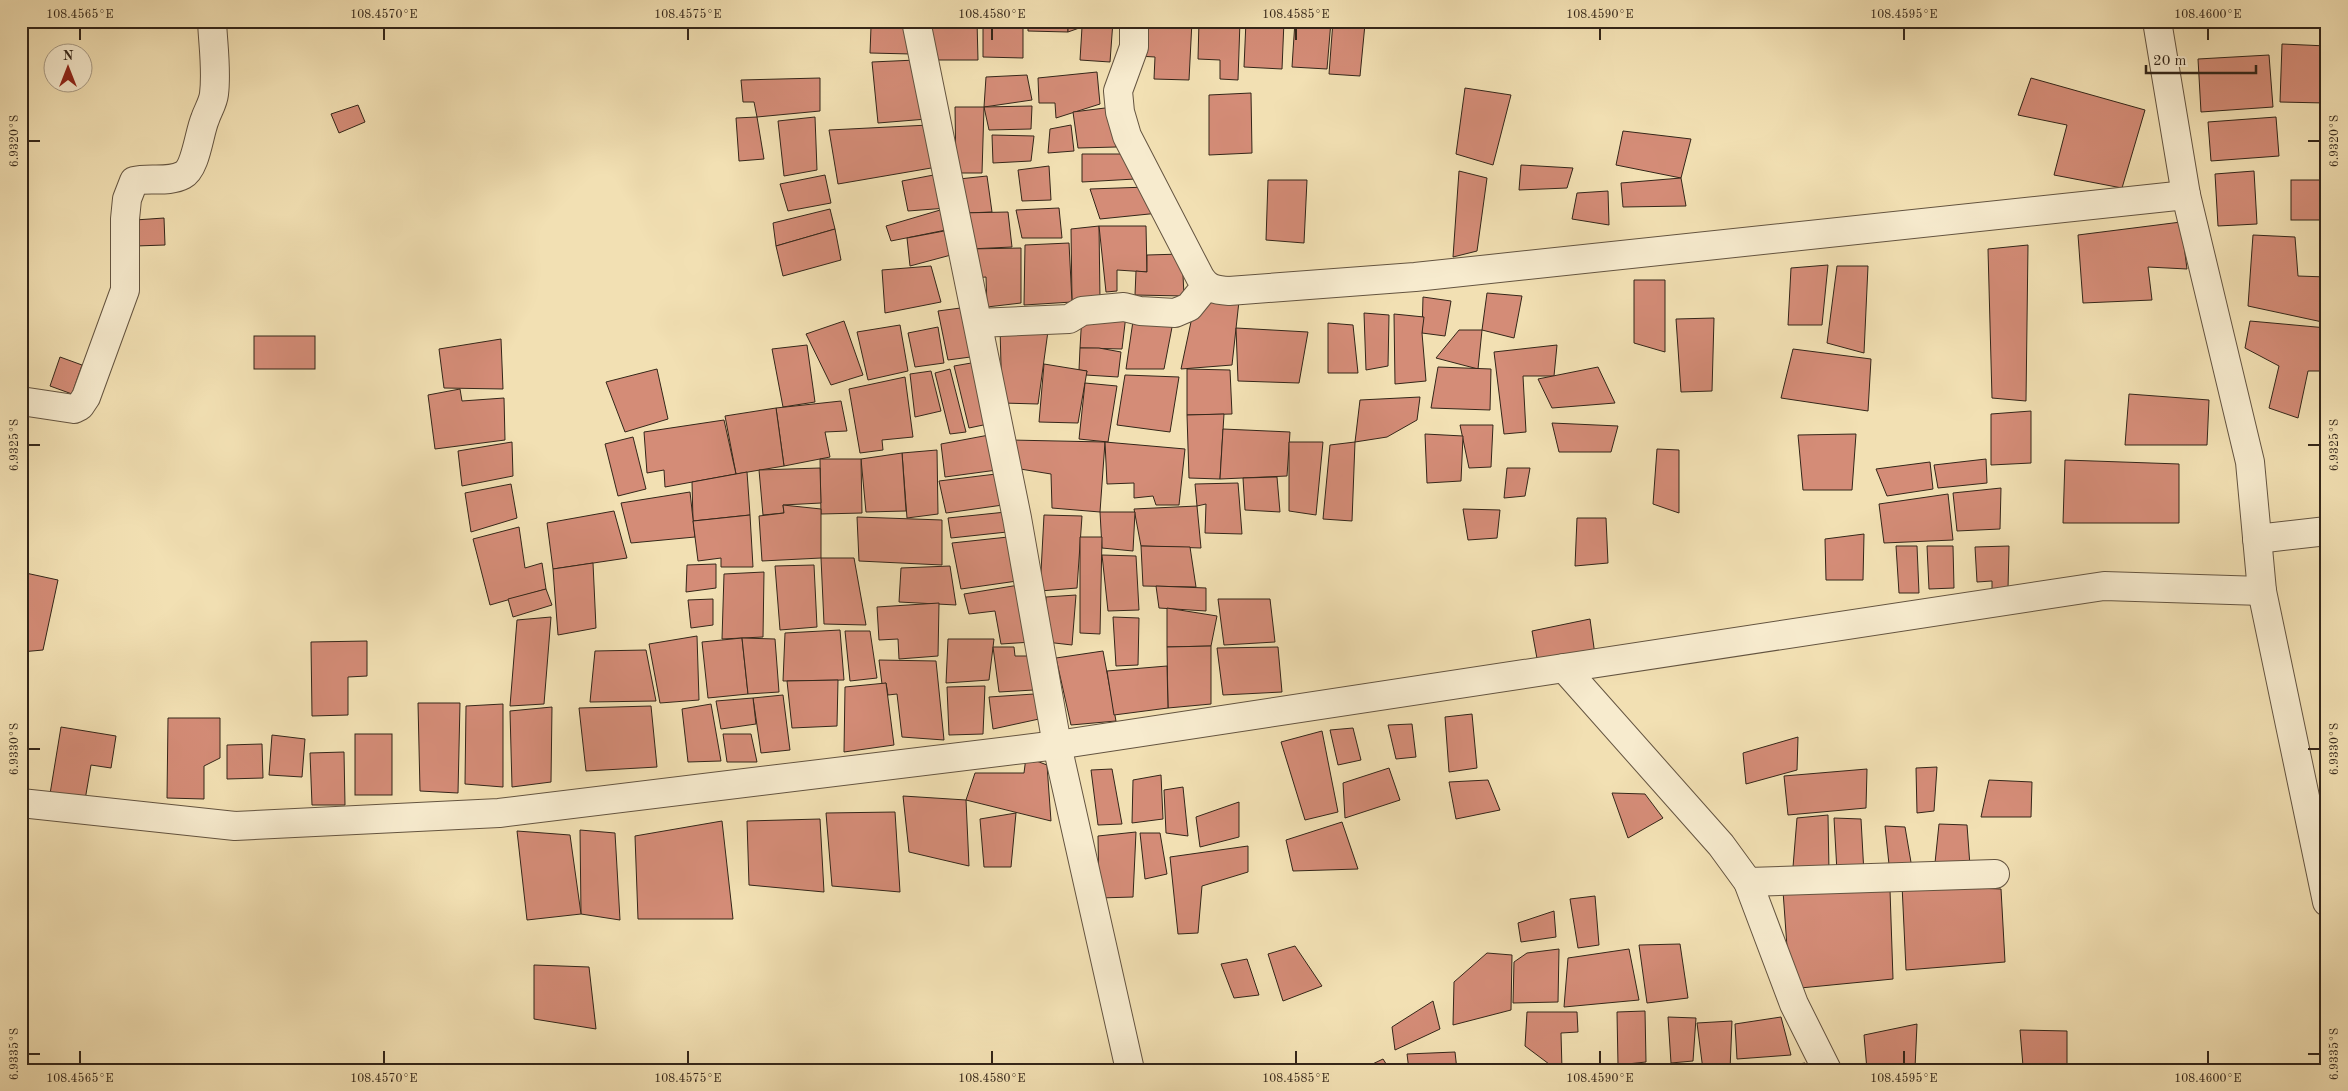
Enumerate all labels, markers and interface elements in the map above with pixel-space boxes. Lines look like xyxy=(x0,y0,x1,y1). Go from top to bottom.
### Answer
text: 108.4565°E xyxy=(46,8,114,21)
text: 108.4570°E xyxy=(350,8,418,21)
text: 108.4575°E xyxy=(654,8,722,21)
text: 108.4580°E xyxy=(958,8,1026,21)
text: 108.4585°E xyxy=(1262,8,1330,21)
text: 108.4590°E xyxy=(1566,8,1634,21)
text: 108.4595°E xyxy=(1870,8,1938,21)
text: 108.4600°E xyxy=(2174,9,2242,21)
north arrow xyxy=(42,42,92,92)
scale bar xyxy=(2146,42,2256,74)
text: N xyxy=(63,49,74,63)
text: 20 m xyxy=(2153,54,2187,69)
text: 6.9320°S xyxy=(9,115,21,167)
text: 6.9320°S xyxy=(2329,115,2341,167)
text: 6.9325°S xyxy=(8,419,21,471)
text: 6.9325°S xyxy=(2328,419,2341,471)
text: 6.9330°S xyxy=(9,723,21,775)
text: 6.9330°S xyxy=(2329,723,2341,775)
text: 6.9335°S xyxy=(8,1028,21,1080)
text: 6.9335°S xyxy=(2328,1028,2341,1080)
text: 108.4565°E xyxy=(46,1072,114,1085)
text: 108.4570°E xyxy=(350,1072,418,1085)
text: 108.4575°E xyxy=(654,1072,722,1085)
text: 108.4580°E xyxy=(958,1072,1026,1085)
text: 108.4585°E xyxy=(1262,1072,1330,1085)
text: 108.4590°E xyxy=(1566,1072,1634,1085)
text: 108.4595°E xyxy=(1870,1072,1938,1085)
text: 108.4600°E xyxy=(2174,1073,2242,1085)

